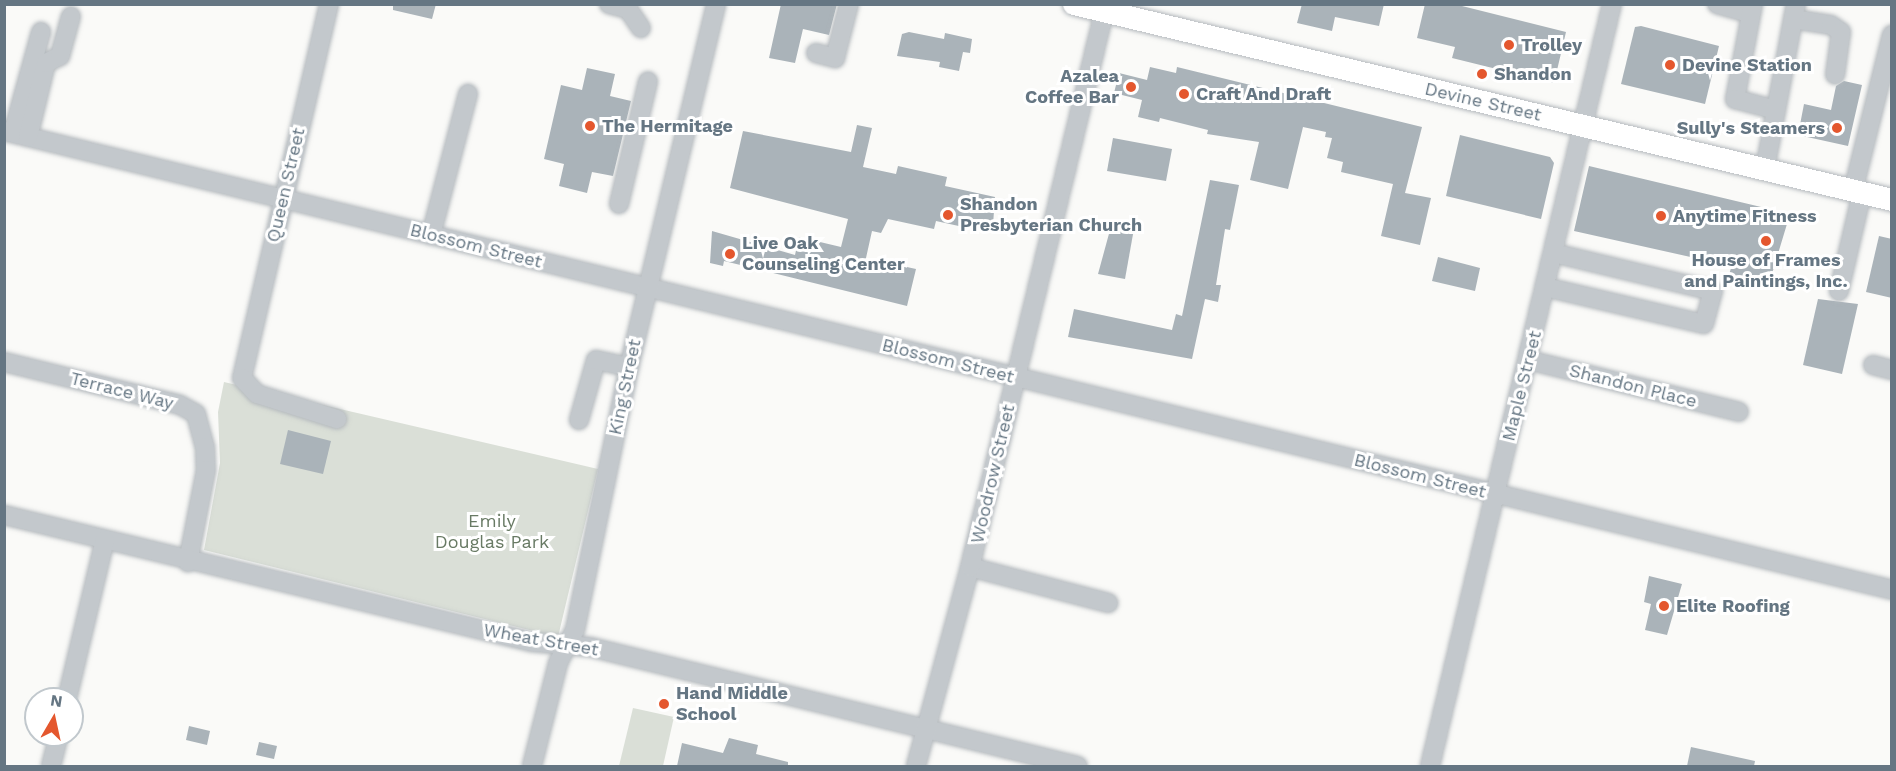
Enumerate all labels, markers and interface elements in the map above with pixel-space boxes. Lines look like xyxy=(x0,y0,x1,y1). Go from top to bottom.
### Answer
place label: Trolley xyxy=(1521,34,1582,56)
marker: Trolley xyxy=(1502,38,1516,52)
place label: Devine Station xyxy=(1682,54,1812,76)
marker: Devine Station xyxy=(1663,58,1677,72)
place label: Shandon xyxy=(1494,63,1572,85)
place label: Azalea Coffee Bar xyxy=(1025,66,1119,109)
marker: Shandon xyxy=(1475,67,1489,81)
street label: Devine Street xyxy=(1423,78,1543,126)
marker: Azalea Coffee Bar xyxy=(1124,80,1138,94)
place label: Craft And Draft xyxy=(1196,83,1332,105)
marker: Craft And Draft xyxy=(1177,87,1191,101)
place label: The Hermitage xyxy=(602,115,733,137)
place label: Sully's Steamers xyxy=(1677,117,1825,139)
marker: The Hermitage xyxy=(583,119,597,133)
marker: Sully's Steamers xyxy=(1830,121,1844,135)
street label: Queen Street xyxy=(262,126,310,244)
place label: Shandon Presbyterian Church xyxy=(960,194,1142,236)
place label: Anytime Fitness xyxy=(1673,205,1817,227)
marker: Shandon Presbyterian Church xyxy=(941,208,955,222)
marker: Anytime Fitness xyxy=(1654,209,1668,223)
street label: Blossom Street xyxy=(408,219,544,273)
place label: Live Oak Counseling Center xyxy=(742,233,905,276)
marker: House of Frames and Paintings, Inc. xyxy=(1759,234,1773,248)
marker: Live Oak Counseling Center xyxy=(723,247,737,261)
place label: House of Frames and Paintings, Inc. xyxy=(1684,250,1848,292)
street label: Maple Street xyxy=(1498,329,1546,443)
street label: Blossom Street xyxy=(880,334,1016,388)
street label: King Street xyxy=(604,337,646,437)
street label: Shandon Place xyxy=(1567,360,1699,412)
street label: Terrace Way xyxy=(68,368,176,414)
street label: Woodrow Street xyxy=(966,402,1020,546)
street label: Blossom Street xyxy=(1352,449,1488,503)
park label: Emily Douglas Park xyxy=(435,511,549,554)
place label: Elite Roofing xyxy=(1676,595,1790,617)
marker: Elite Roofing xyxy=(1657,599,1671,613)
street label: Wheat Street xyxy=(482,619,600,661)
place label: Hand Middle School xyxy=(676,683,788,726)
north arrow xyxy=(24,687,84,747)
text: N xyxy=(49,690,64,711)
marker: Hand Middle School xyxy=(657,697,671,711)

